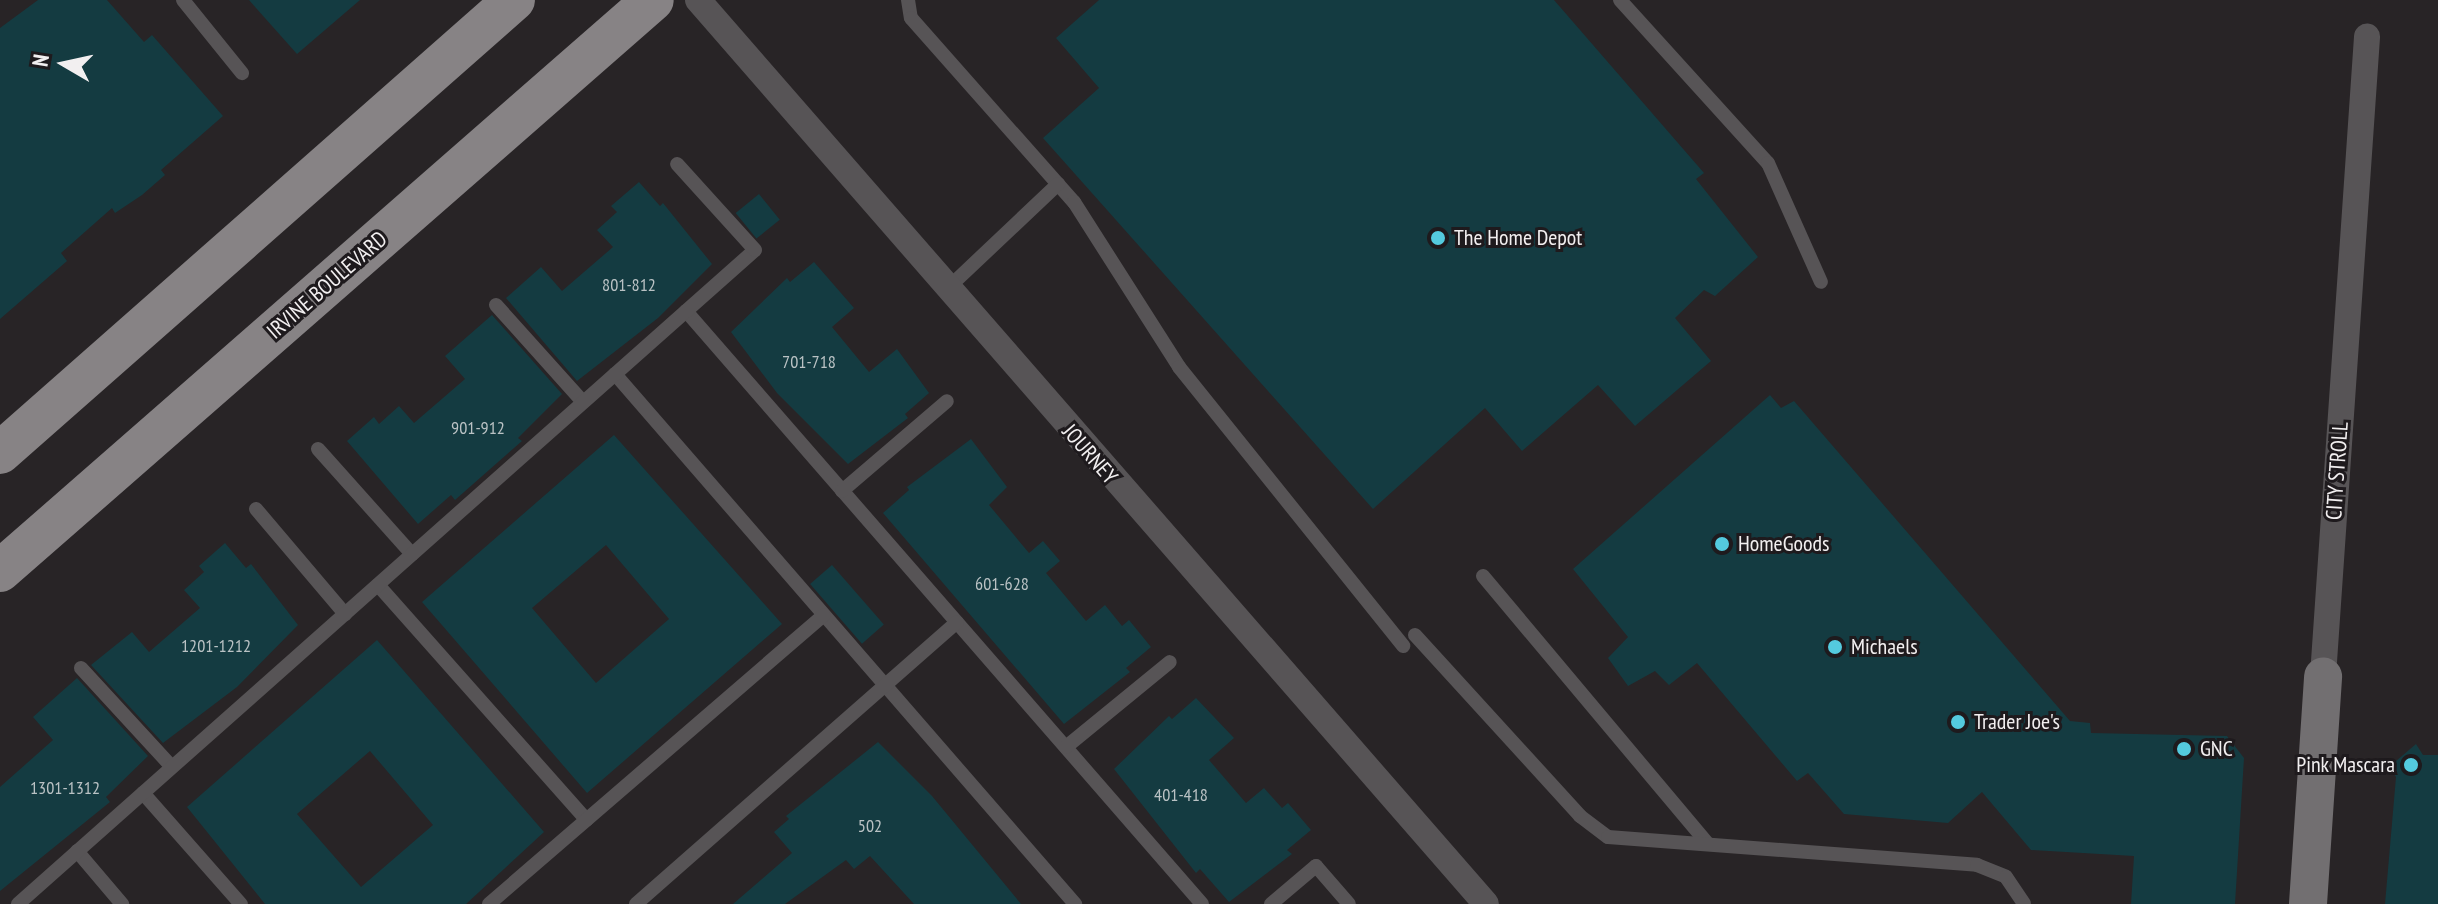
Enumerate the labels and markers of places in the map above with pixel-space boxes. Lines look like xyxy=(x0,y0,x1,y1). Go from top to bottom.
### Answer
place label: The Home Depot xyxy=(1454,225,1582,251)
marker: The Home Depot xyxy=(1429,229,1447,247)
place label: HomeGoods xyxy=(1738,531,1829,557)
marker: HomeGoods xyxy=(1713,535,1731,553)
place label: Michaels xyxy=(1851,634,1918,660)
marker: Michaels xyxy=(1826,638,1844,656)
place label: Trader Joe's xyxy=(1974,709,2060,735)
marker: Trader Joe's xyxy=(1949,713,1967,731)
place label: GNC xyxy=(2200,736,2233,762)
marker: GNC xyxy=(2175,740,2193,758)
place label: Pink Mascara xyxy=(2296,752,2395,778)
marker: Pink Mascara xyxy=(2402,756,2420,774)

